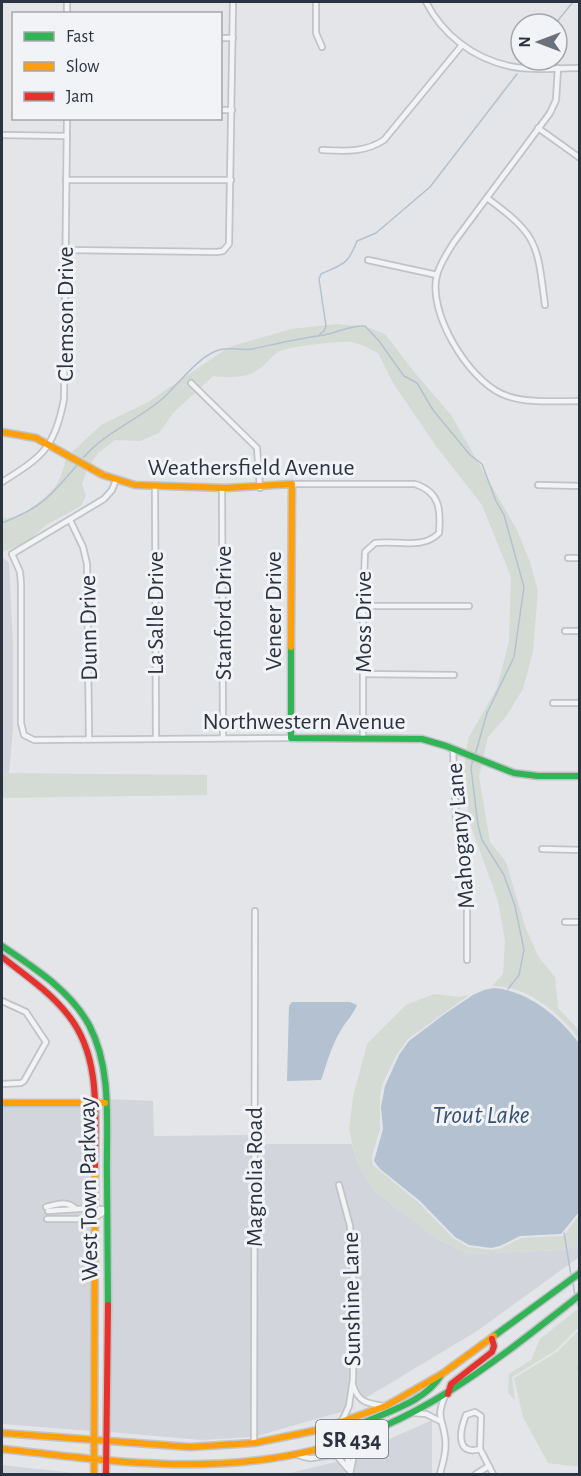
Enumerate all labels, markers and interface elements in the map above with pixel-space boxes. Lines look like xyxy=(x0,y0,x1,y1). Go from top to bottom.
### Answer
legend xyxy=(12,12,222,120)
north arrow xyxy=(509,12,569,72)
text: Fast xyxy=(66,28,94,46)
text: N xyxy=(517,36,533,48)
text: Slow xyxy=(66,58,99,76)
text: Jam xyxy=(66,88,94,106)
street label: Clemson Drive xyxy=(54,246,78,382)
street label: Weathersfield Avenue xyxy=(147,456,355,480)
street label: Stanford Drive xyxy=(212,546,236,680)
street label: La Salle Drive xyxy=(144,551,168,675)
street label: Veneer Drive xyxy=(262,551,286,671)
street label: Moss Drive xyxy=(352,571,376,673)
street label: Dunn Drive xyxy=(76,575,102,681)
street label: Northwestern Avenue xyxy=(202,710,406,734)
street label: Mahogany Lane xyxy=(443,762,479,910)
street label: West Town Parkway xyxy=(75,1097,103,1281)
water label: Trout Lake xyxy=(432,1102,530,1128)
street label: Magnolia Road xyxy=(243,1107,267,1247)
street label: Sunshine Lane xyxy=(339,1231,365,1366)
road number: SR 434 xyxy=(316,1420,388,1458)

